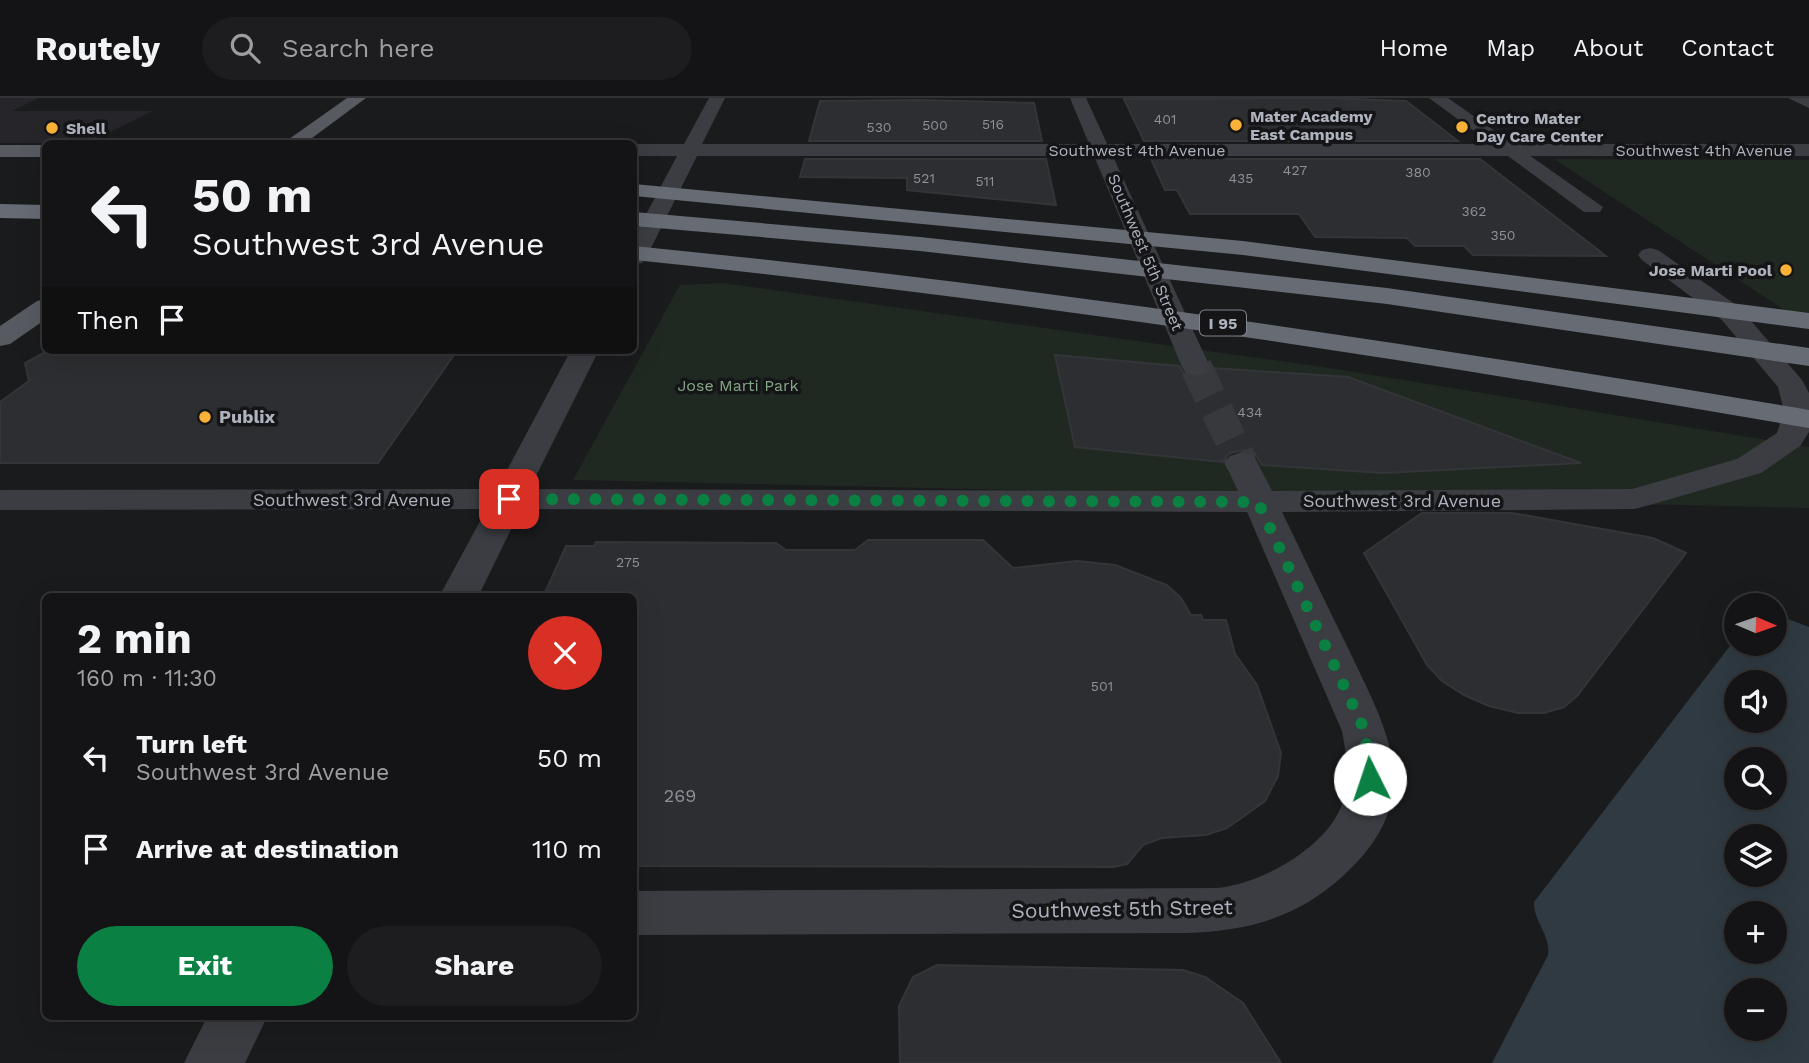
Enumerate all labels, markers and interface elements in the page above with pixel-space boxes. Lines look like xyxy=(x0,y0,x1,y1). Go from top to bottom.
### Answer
search box xyxy=(202,17,692,80)
text: Routely xyxy=(35,29,160,68)
icon: search xyxy=(226,29,264,67)
text: Search here xyxy=(282,33,434,63)
text: Home xyxy=(1380,34,1448,62)
text: Map xyxy=(1486,34,1535,62)
text: About xyxy=(1573,34,1643,62)
text: Contact xyxy=(1681,34,1774,62)
place label: Mater Academy East Campus xyxy=(1250,107,1373,144)
place label: Centro Mater Day Care Center xyxy=(1476,109,1603,146)
house number: 401 xyxy=(1154,111,1176,127)
house number: 516 xyxy=(982,116,1004,132)
house number: 500 xyxy=(922,117,948,133)
marker: Mater Academy East Campus xyxy=(1228,117,1244,133)
place label: Shell xyxy=(66,119,107,138)
house number: 530 xyxy=(866,119,892,135)
marker: Centro Mater Day Care Center xyxy=(1454,119,1470,135)
marker: Shell xyxy=(44,120,60,136)
street label: Southwest 4th Avenue xyxy=(1049,141,1225,160)
street label: Southwest 4th Avenue xyxy=(1616,141,1792,160)
house number: 427 xyxy=(1283,162,1307,178)
house number: 380 xyxy=(1405,164,1431,180)
text: 50 m xyxy=(192,166,312,224)
icon: left xyxy=(77,168,168,259)
house number: 521 xyxy=(913,170,935,186)
house number: 435 xyxy=(1229,170,1253,186)
street label: Southwest 5th Street xyxy=(1104,171,1187,334)
house number: 511 xyxy=(975,173,995,189)
house number: 362 xyxy=(1462,203,1486,219)
text: Southwest 3rd Avenue xyxy=(192,225,544,263)
house number: 350 xyxy=(1490,227,1516,243)
place label: Jose Marti Pool xyxy=(1649,261,1773,280)
marker: Jose Marti Pool xyxy=(1778,262,1794,278)
icon: arrive xyxy=(153,301,191,339)
text: Then xyxy=(77,305,139,335)
road number: I 95 xyxy=(1200,311,1246,336)
park label: Jose Marti Park xyxy=(677,376,799,395)
house number: 434 xyxy=(1237,404,1263,420)
place label: Publix xyxy=(219,406,276,427)
marker: Publix xyxy=(197,409,213,425)
pin xyxy=(479,469,539,529)
icon: arrive xyxy=(490,480,528,518)
street label: Southwest 3rd Avenue xyxy=(253,489,451,510)
street label: Southwest 3rd Avenue xyxy=(1303,490,1501,511)
house number: 275 xyxy=(616,554,640,570)
north arrow xyxy=(1724,593,1787,656)
map controls xyxy=(1724,593,1787,1041)
text: 2 min xyxy=(77,614,192,663)
button: close xyxy=(528,616,602,690)
text: 160 m · 11:30 xyxy=(77,665,217,692)
button: sound xyxy=(1724,670,1787,733)
house number: 501 xyxy=(1091,678,1113,694)
text: Turn left xyxy=(136,729,247,759)
icon: left xyxy=(77,739,115,777)
position arrow xyxy=(1333,742,1407,816)
text: 50 m xyxy=(537,743,602,773)
button: search xyxy=(1724,747,1787,810)
text: Southwest 3rd Avenue xyxy=(136,759,389,786)
house number: 269 xyxy=(664,785,696,806)
button: layers xyxy=(1724,824,1787,887)
icon: arrive xyxy=(77,830,115,868)
text: Arrive at destination xyxy=(136,834,399,864)
text: 110 m xyxy=(532,834,602,864)
street label: Southwest 5th Street xyxy=(1011,894,1233,923)
button: + xyxy=(1724,901,1787,964)
button: Exit xyxy=(77,926,333,1006)
button: Share xyxy=(347,926,602,1006)
button: − xyxy=(1724,978,1787,1041)

